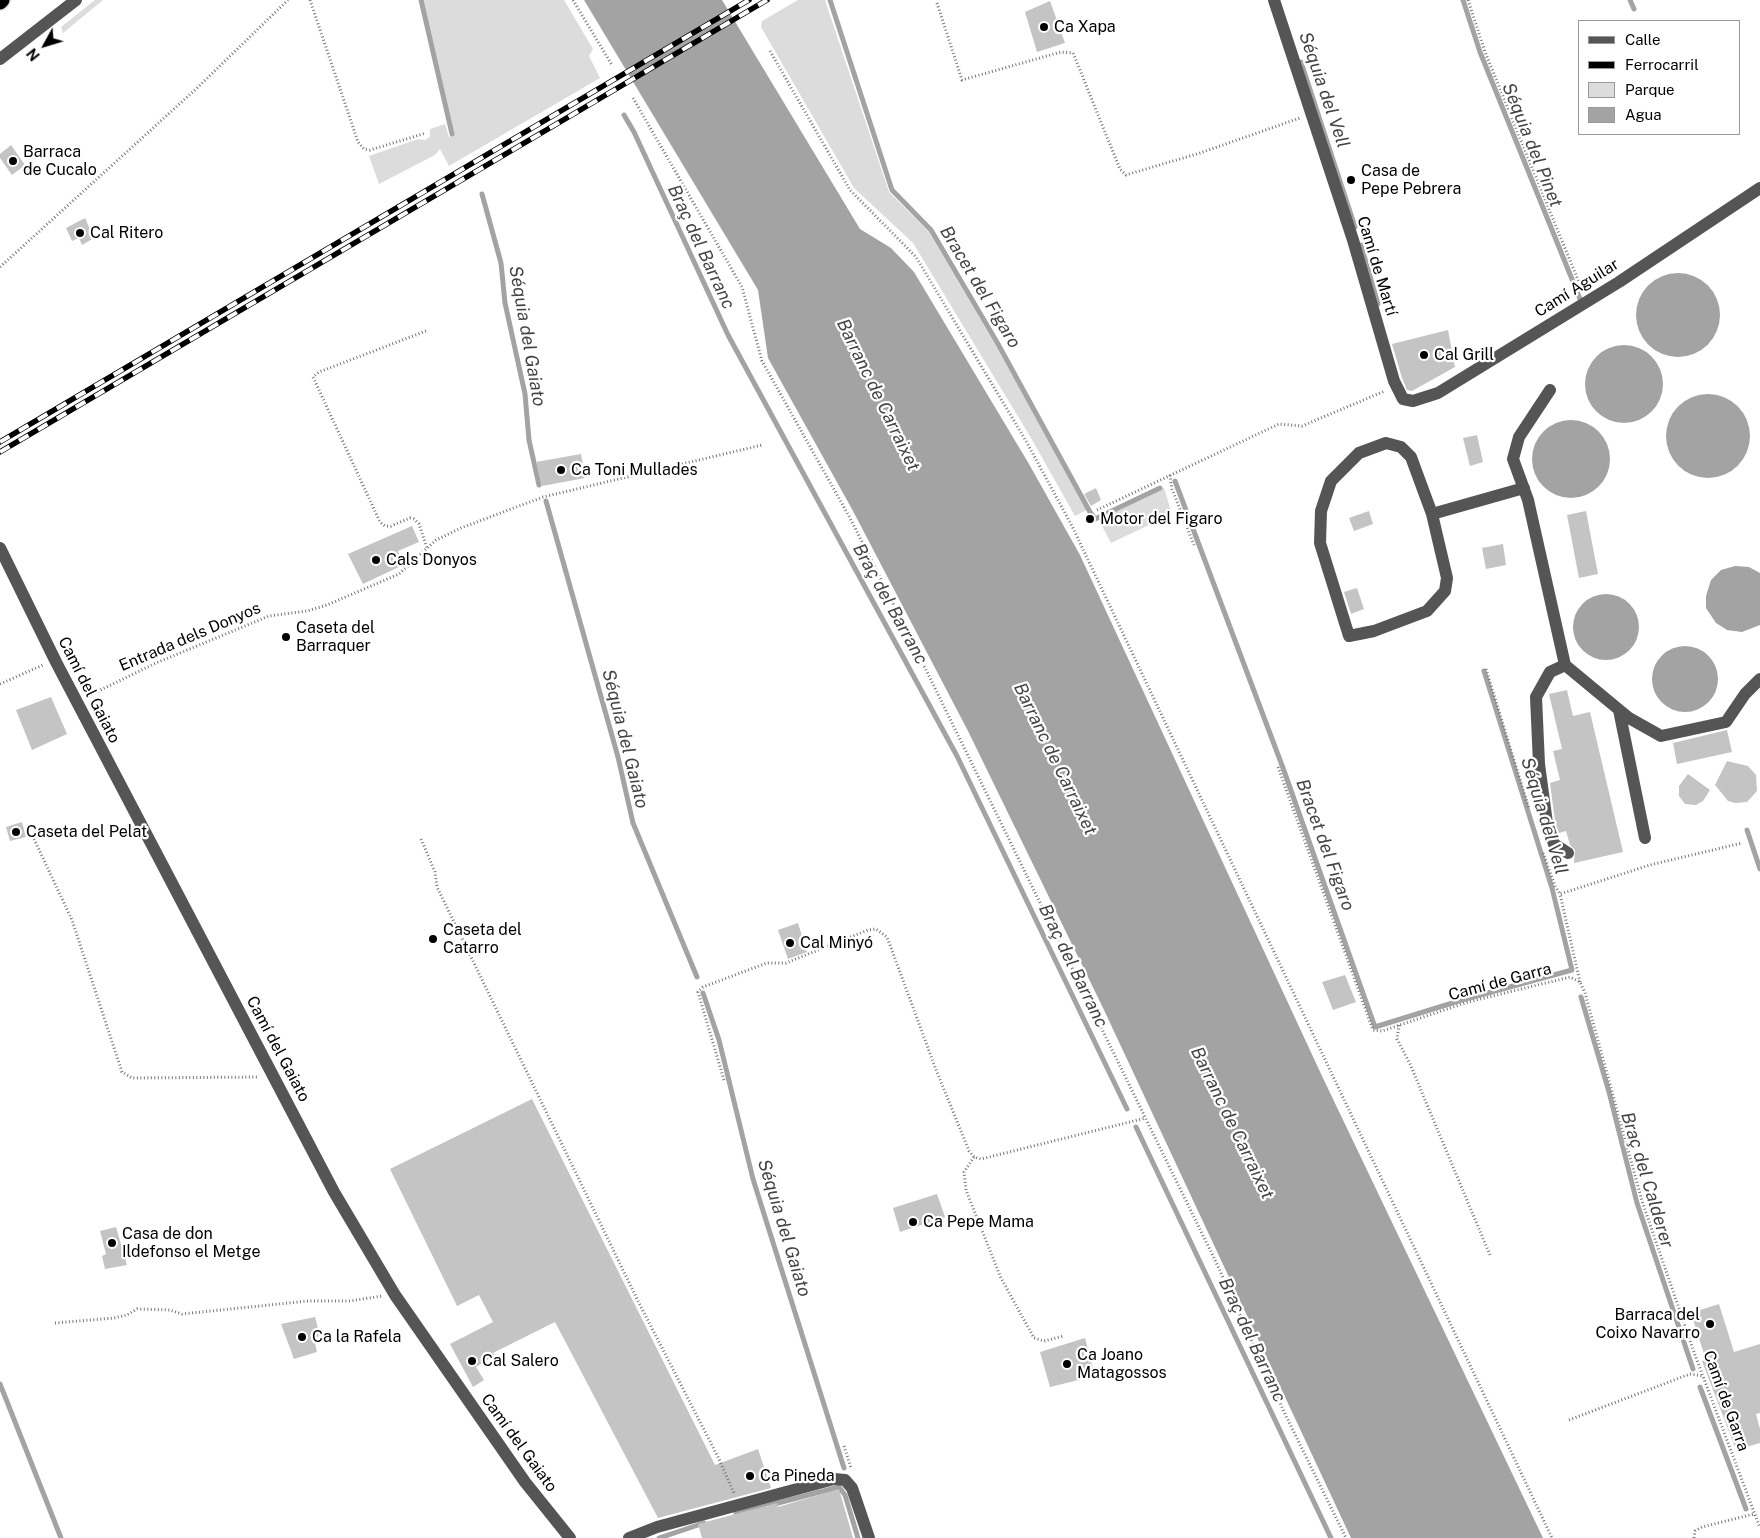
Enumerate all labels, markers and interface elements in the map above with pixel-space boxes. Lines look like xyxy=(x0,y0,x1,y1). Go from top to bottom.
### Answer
place label: Ca Xapa xyxy=(1054,17,1116,37)
north arrow xyxy=(20,20,70,70)
legend xyxy=(1578,20,1740,135)
marker: Ca Xapa xyxy=(1038,21,1050,33)
water label: Séquia del Vell xyxy=(1294,29,1354,151)
text: Calle xyxy=(1625,31,1661,48)
text: N xyxy=(24,45,43,64)
text: Ferrocarril xyxy=(1625,56,1699,73)
water label: Séquia del Pinet xyxy=(1497,80,1567,210)
text: Parque xyxy=(1625,81,1675,98)
text: Agua xyxy=(1625,106,1662,123)
place label: Barraca de Cucalo xyxy=(23,142,97,180)
marker: Barraca de Cucalo xyxy=(7,155,19,167)
place label: Casa de Pepe Pebrera xyxy=(1361,161,1461,199)
marker: Casa de Pepe Pebrera xyxy=(1345,174,1357,186)
water label: Braç del Barranc xyxy=(663,181,739,313)
street label: Camí de Martí xyxy=(1353,214,1401,318)
water label: Bracet del Figaro xyxy=(935,222,1025,352)
place label: Cal Ritero xyxy=(90,223,163,243)
marker: Cal Ritero xyxy=(74,227,86,239)
street label: Camí Aguilar xyxy=(1531,255,1623,321)
water label: Séquia del Gaiato xyxy=(504,264,550,408)
water label: Barranc de Carraixet xyxy=(832,315,924,475)
place label: Cal Grill xyxy=(1434,345,1494,365)
marker: Cal Grill xyxy=(1418,349,1430,361)
place label: Ca Toni Mullades xyxy=(571,460,698,480)
marker: Ca Toni Mullades xyxy=(555,464,567,476)
place label: Motor del Figaro xyxy=(1100,509,1222,529)
marker: Motor del Figaro xyxy=(1084,513,1096,525)
water label: Braç del Barranc xyxy=(848,540,932,668)
place label: Cals Donyos xyxy=(386,550,477,570)
marker: Cals Donyos xyxy=(370,554,382,566)
street label: Entrada dels Donyos xyxy=(116,599,264,675)
place label: Caseta del Barraquer xyxy=(296,618,375,656)
marker: Caseta del Barraquer xyxy=(280,631,292,643)
street label: Camí del Gaiato xyxy=(54,634,124,746)
water label: Séquia del Gaiato xyxy=(597,667,653,811)
water label: Barranc de Carraixet xyxy=(1009,679,1101,839)
water label: Séquia del Vell xyxy=(1516,755,1572,877)
water label: Bracet del Figaro xyxy=(1291,776,1359,914)
place label: Caseta del Pelat xyxy=(26,822,147,842)
marker: Caseta del Pelat xyxy=(10,826,22,838)
water label: Braç del Barranc xyxy=(1034,901,1112,1031)
place label: Caseta del Catarro xyxy=(443,920,522,958)
marker: Caseta del Catarro xyxy=(427,933,439,945)
place label: Cal Minyó xyxy=(800,933,873,953)
marker: Cal Minyó xyxy=(784,937,796,949)
street label: Camí de Garra xyxy=(1447,959,1553,1005)
street label: Camí del Gaiato xyxy=(242,993,314,1105)
water label: Barranc de Carraixet xyxy=(1186,1043,1278,1203)
water label: Braç del Calderer xyxy=(1616,1109,1678,1251)
water label: Séquia del Gaiato xyxy=(753,1157,815,1299)
place label: Ca Pepe Mama xyxy=(923,1212,1034,1232)
marker: Ca Pepe Mama xyxy=(907,1216,919,1228)
place label: Casa de don Ildefonso el Metge xyxy=(122,1224,260,1262)
marker: Casa de don Ildefonso el Metge xyxy=(106,1237,118,1249)
water label: Braç del Barranc xyxy=(1214,1274,1290,1406)
place label: Barraca del Coixo Navarro xyxy=(1596,1305,1700,1343)
marker: Barraca del Coixo Navarro xyxy=(1704,1318,1716,1330)
place label: Ca la Rafela xyxy=(312,1327,401,1347)
marker: Ca la Rafela xyxy=(296,1331,308,1343)
place label: Ca Joano Matagossos xyxy=(1077,1345,1167,1383)
street label: Camí de Garra xyxy=(1699,1348,1753,1454)
place label: Cal Salero xyxy=(482,1351,559,1371)
marker: Cal Salero xyxy=(466,1355,478,1367)
marker: Ca Joano Matagossos xyxy=(1061,1358,1073,1370)
street label: Camí del Gaiato xyxy=(477,1390,561,1496)
place label: Ca Pineda xyxy=(760,1466,835,1486)
marker: Ca Pineda xyxy=(744,1470,756,1482)

